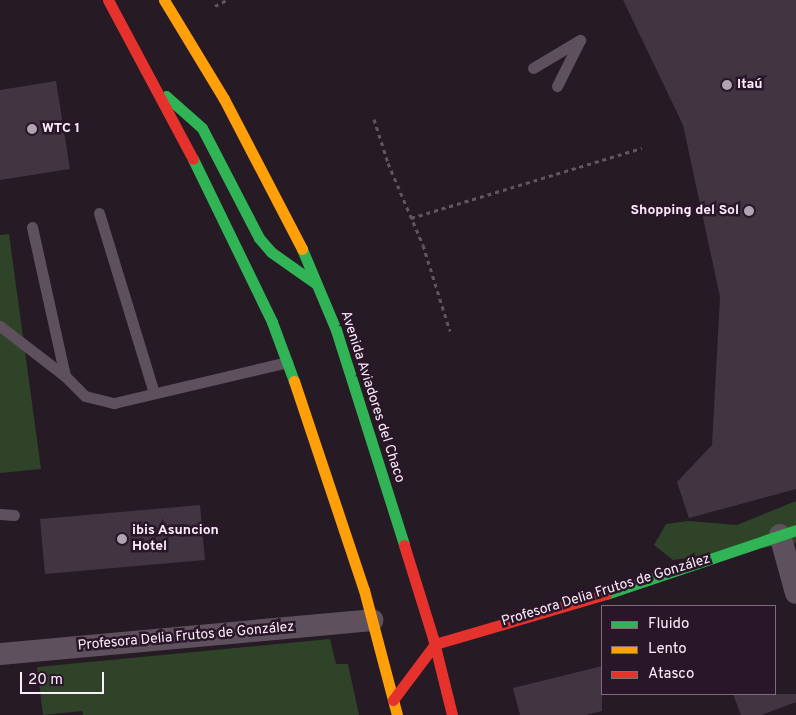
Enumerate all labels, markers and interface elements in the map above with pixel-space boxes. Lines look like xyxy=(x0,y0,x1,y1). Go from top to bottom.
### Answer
place label: Itaú xyxy=(737,77,763,93)
marker: Itaú xyxy=(721,79,733,91)
place label: WTC 1 xyxy=(42,121,80,137)
marker: WTC 1 xyxy=(26,123,38,135)
place label: Shopping del Sol xyxy=(631,203,739,219)
marker: Shopping del Sol xyxy=(743,205,755,217)
street label: Avenida Aviadores del Chaco xyxy=(336,309,408,485)
place label: ibis Asuncion Hotel xyxy=(132,523,219,556)
marker: ibis Asuncion Hotel xyxy=(116,533,128,545)
street label: Profesora Delia Frutos de González xyxy=(500,551,712,631)
legend xyxy=(601,605,776,695)
text: Fluido xyxy=(648,615,689,634)
street label: Profesora Delia Frutos de González xyxy=(77,619,295,655)
text: Lento xyxy=(648,640,687,659)
scale bar xyxy=(22,662,106,694)
text: Atasco xyxy=(648,665,694,684)
text: 20 m xyxy=(28,671,63,690)

